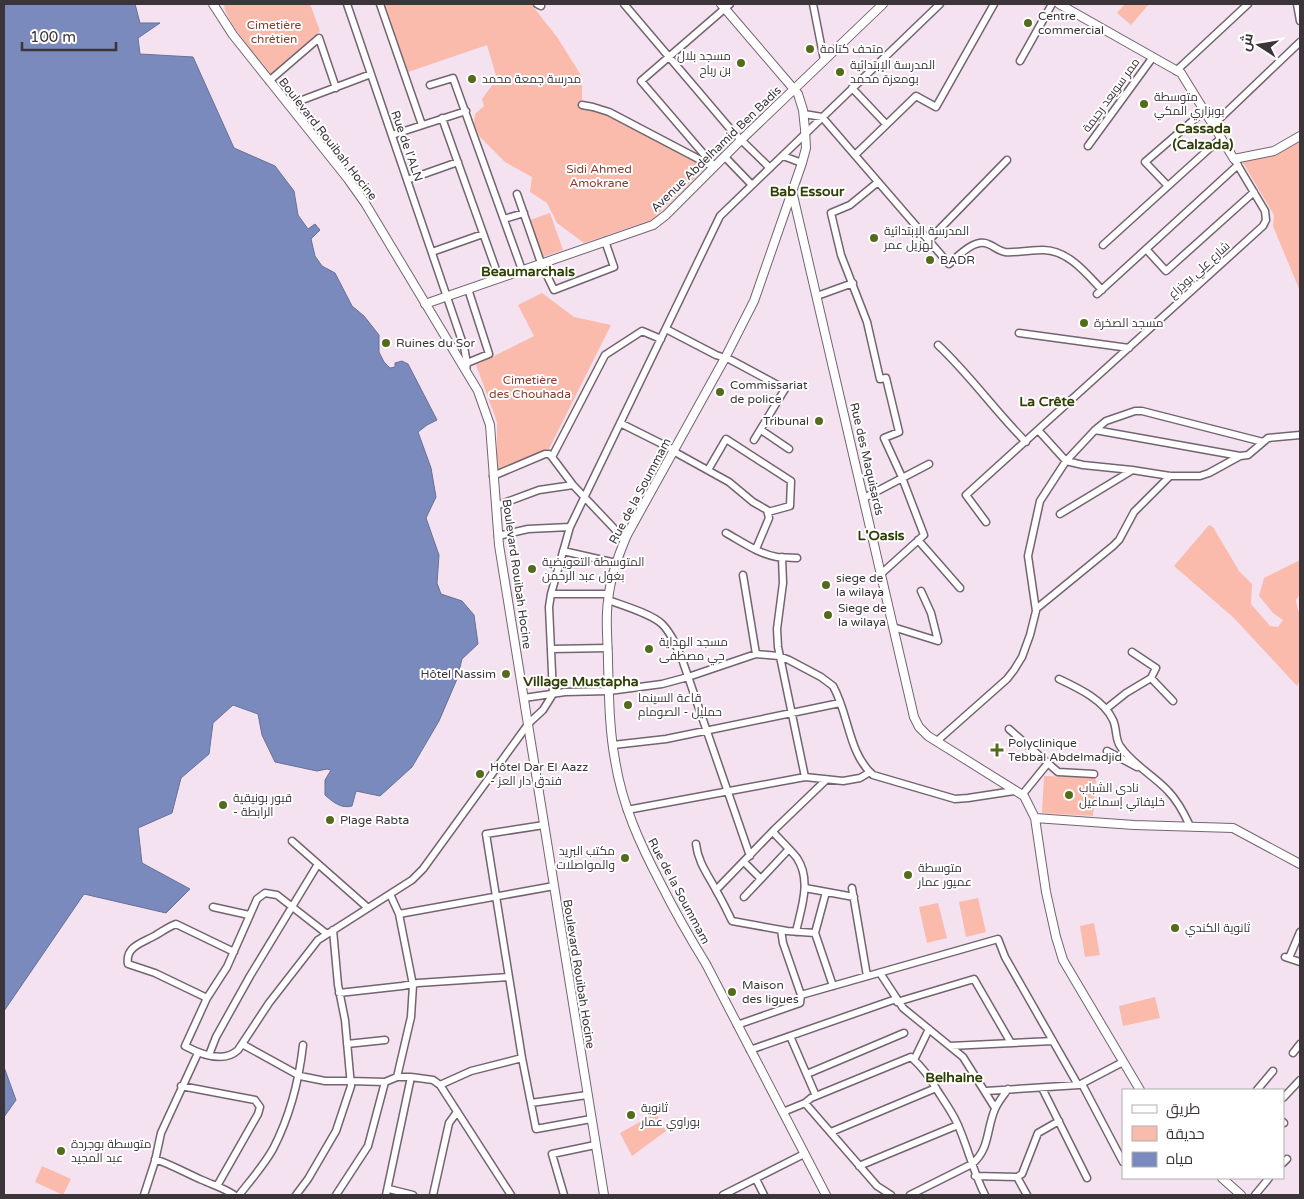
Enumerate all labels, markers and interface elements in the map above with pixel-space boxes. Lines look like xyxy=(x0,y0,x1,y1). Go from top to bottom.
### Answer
place label: Centre commercial xyxy=(1038,9,1104,37)
marker: Centre commercial xyxy=(1022,17,1034,29)
park label: Cimetière chrétien xyxy=(247,18,302,46)
scale bar xyxy=(22,20,116,52)
north arrow xyxy=(1234,20,1284,70)
text: 100 m xyxy=(30,28,76,46)
text: ش xyxy=(1237,32,1257,53)
place label: متحف كتامة xyxy=(820,42,883,56)
marker: متحف كتامة xyxy=(804,43,816,55)
place label: مسجد بلال بن رباح xyxy=(677,49,731,78)
street label: ممر سويعد رحيمة xyxy=(1079,55,1143,135)
marker: مسجد بلال بن رباح xyxy=(735,57,747,69)
place label: المدرسة الإبتدائية بومعزة محمد xyxy=(850,58,935,86)
marker: المدرسة الإبتدائية بومعزة محمد xyxy=(834,66,846,78)
place label: مدرسة جمعة محمد xyxy=(482,72,581,86)
marker: مدرسة جمعة محمد xyxy=(466,73,478,85)
street label: Boulevard Rouibah Hocine xyxy=(276,75,380,203)
street label: Avenue Abdelhamid Ben Badis xyxy=(648,83,784,215)
place label: متوسطة بوبزاري المكي xyxy=(1154,90,1224,121)
marker: متوسطة بوبزاري المكي xyxy=(1138,98,1150,110)
street label: Rue de l'ALN xyxy=(388,109,426,183)
district label: Cassada (Calzada) xyxy=(1173,120,1233,153)
park label: Sidi Ahmed Amokrane xyxy=(566,162,632,190)
district label: Bab Essour xyxy=(770,183,845,200)
place label: المدرسة الإبتدائية لهزيل عمر xyxy=(883,224,969,252)
marker: المدرسة الإبتدائية لهزيل عمر xyxy=(868,232,880,244)
street label: شارع علي بوذراع xyxy=(1165,239,1235,304)
place label: BADR xyxy=(940,253,975,267)
marker: BADR xyxy=(924,254,936,266)
district label: Beaumarchais xyxy=(481,263,575,280)
place label: مسجد الصخرة xyxy=(1094,316,1163,330)
marker: مسجد الصخرة xyxy=(1078,317,1090,329)
place label: Ruines du Sor xyxy=(396,336,476,350)
marker: Ruines du Sor xyxy=(380,337,392,349)
park label: Cimetière des Chouhada xyxy=(489,373,571,401)
place label: Commissariat de police xyxy=(730,378,808,406)
marker: Commissariat de police xyxy=(714,386,726,398)
district label: La Crête xyxy=(1019,393,1075,410)
street label: Rue des Maquisards xyxy=(847,401,887,517)
place label: Tribunal xyxy=(763,414,809,428)
marker: Tribunal xyxy=(813,415,825,427)
street label: Rue de la Soummam xyxy=(606,436,674,546)
street label: Boulevard Rouibah Hocine xyxy=(500,498,534,650)
district label: L'Oasis xyxy=(857,527,905,544)
place label: المتوسطة التعويضية بغول عبد الرحمن xyxy=(542,555,645,583)
marker: المتوسطة التعويضية بغول عبد الرحمن xyxy=(526,563,538,575)
place label: siege de la wilaya xyxy=(836,571,884,599)
marker: siege de la wilaya xyxy=(820,579,832,591)
place label: Siege de la wilaya xyxy=(838,601,887,629)
marker: Siege de la wilaya xyxy=(822,609,834,621)
place label: مسجد الهداية حي مصطفى xyxy=(659,635,728,666)
marker: مسجد الهداية حي مصطفى xyxy=(643,643,655,655)
place label: Hôtel Nassim xyxy=(421,667,496,681)
marker: Hôtel Nassim xyxy=(500,668,512,680)
district label: Village Mustapha xyxy=(523,673,639,690)
place label: قاعة السينما حمليل - الصومام xyxy=(638,691,722,720)
marker: قاعة السينما حمليل - الصومام xyxy=(622,699,634,711)
place label: Polyclinique Tebbal Abdelmadjid xyxy=(1008,736,1122,764)
marker: Polyclinique Tebbal Abdelmadjid xyxy=(990,743,1004,757)
place label: Hôtel Dar El Aazz - فندق دار العز xyxy=(490,760,588,788)
marker: Hôtel Dar El Aazz - فندق دار العز xyxy=(474,768,486,780)
place label: نادي الشباب خليفاتي إسماعيل xyxy=(1079,781,1165,812)
marker: نادي الشباب خليفاتي إسماعيل xyxy=(1063,789,1075,801)
place label: قبور بونيقية - الرابطة xyxy=(233,791,292,819)
marker: قبور بونيقية - الرابطة xyxy=(217,799,229,811)
place label: Plage Rabta xyxy=(340,813,409,827)
marker: Plage Rabta xyxy=(324,814,336,826)
street label: Rue de la Soummam xyxy=(645,836,713,946)
place label: مكتب البريد والمواصلات xyxy=(556,844,615,872)
marker: مكتب البريد والمواصلات xyxy=(619,852,631,864)
place label: متوسطة عميور عمار xyxy=(917,861,972,889)
marker: متوسطة عميور عمار xyxy=(902,869,914,881)
street label: Boulevard Rouibah Hocine xyxy=(560,898,598,1050)
place label: ثانوية الكندي xyxy=(1185,921,1251,938)
marker: ثانوية الكندي xyxy=(1169,922,1181,934)
place label: Maison des ligues xyxy=(742,978,799,1006)
marker: Maison des ligues xyxy=(726,986,738,998)
district label: Belhaine xyxy=(925,1069,983,1086)
legend xyxy=(1122,1089,1284,1179)
text: طريق xyxy=(1166,1100,1200,1119)
place label: ثانوية بوراوي عمار xyxy=(640,1101,700,1132)
marker: ثانوية بوراوي عمار xyxy=(625,1109,637,1121)
text: حديقة xyxy=(1166,1125,1205,1143)
place label: متوسطة بوجردة عبد المجيد xyxy=(71,1137,151,1165)
marker: متوسطة بوجردة عبد المجيد xyxy=(55,1145,67,1157)
text: مياه xyxy=(1166,1150,1193,1168)

